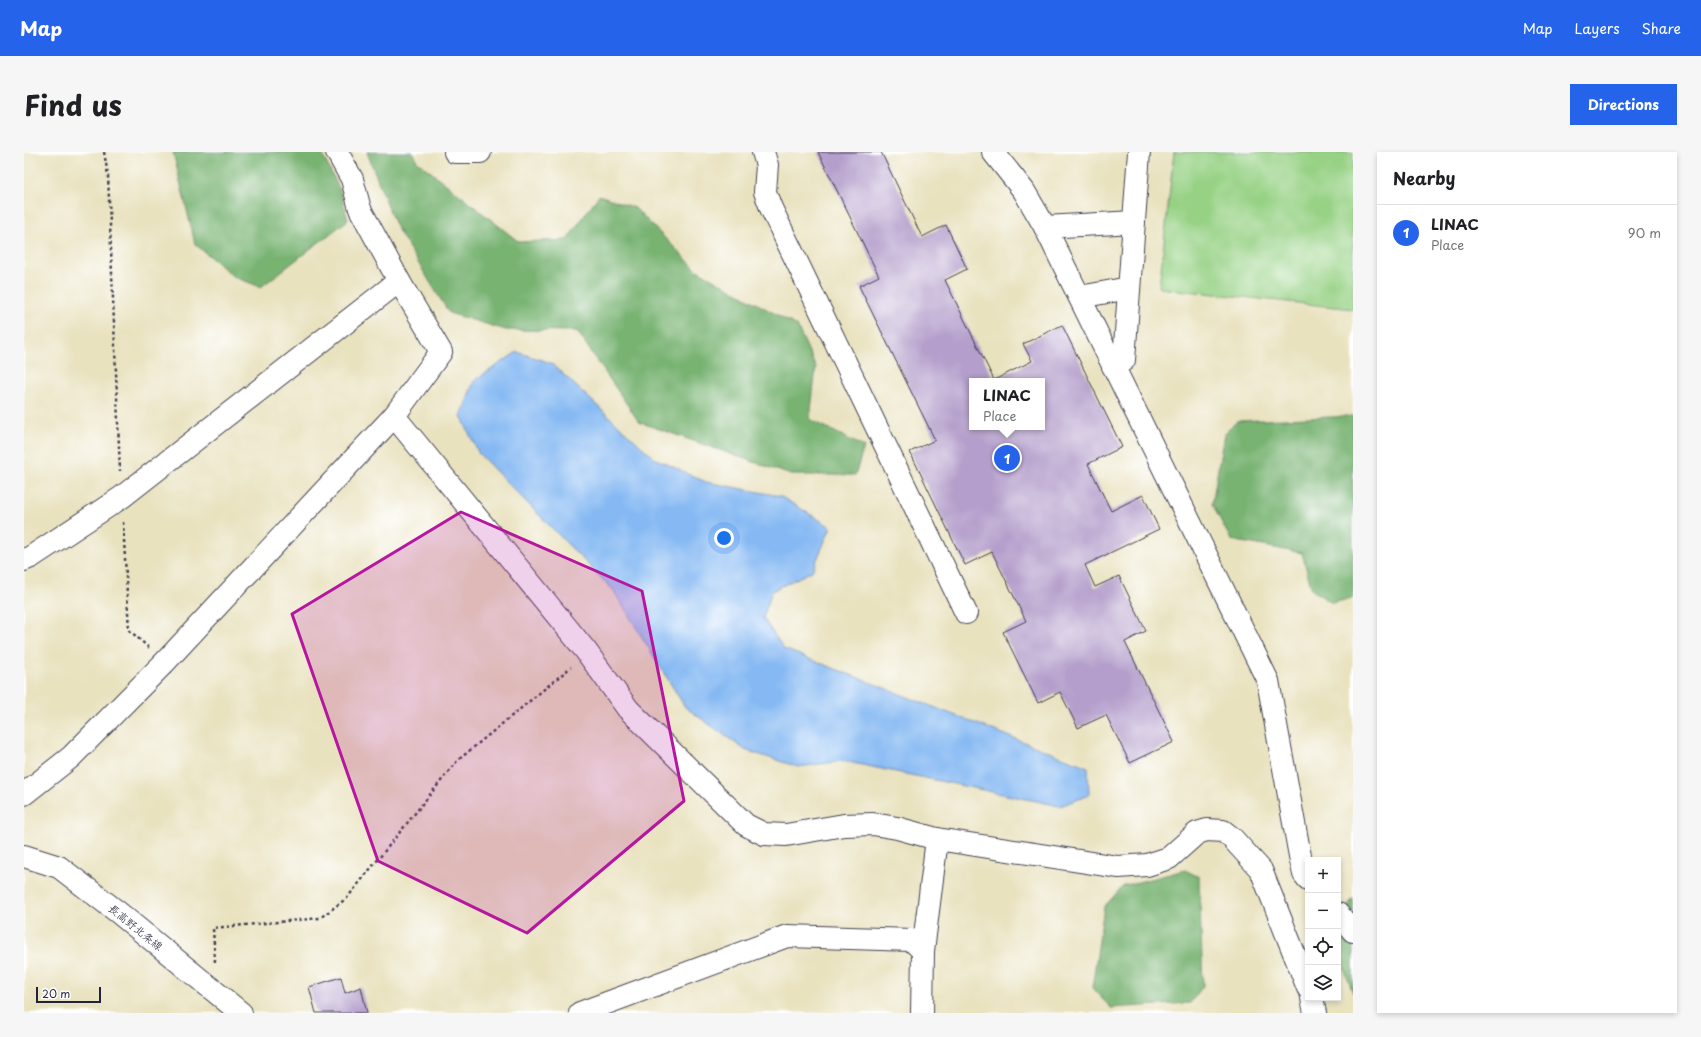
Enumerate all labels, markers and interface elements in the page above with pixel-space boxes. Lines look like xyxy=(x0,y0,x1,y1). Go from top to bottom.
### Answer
text: Map xyxy=(20,14,62,42)
text: Map xyxy=(1523,18,1553,39)
text: Layers xyxy=(1575,18,1620,39)
text: Share xyxy=(1642,18,1681,39)
text: Find us xyxy=(24,83,122,126)
button: Directions xyxy=(1570,84,1677,125)
text: Nearby xyxy=(1393,165,1455,191)
text: LINAC xyxy=(1431,212,1479,235)
text: 1 xyxy=(1403,223,1409,242)
text: 90 m xyxy=(1628,223,1661,242)
text: Place xyxy=(1431,235,1464,254)
popup xyxy=(969,378,1045,430)
text: LINAC xyxy=(983,383,1031,406)
text: Place xyxy=(983,406,1016,425)
pin: 1 xyxy=(994,443,1020,473)
your location xyxy=(714,528,734,548)
map controls xyxy=(1305,857,1341,1001)
button: + xyxy=(1305,857,1341,893)
button: − xyxy=(1305,893,1341,929)
street label: 長高野北条線 xyxy=(105,900,167,954)
button: locate xyxy=(1305,929,1341,965)
button: layers xyxy=(1305,965,1341,1001)
scale bar xyxy=(36,985,101,1004)
text: 20 m xyxy=(42,985,70,1002)

